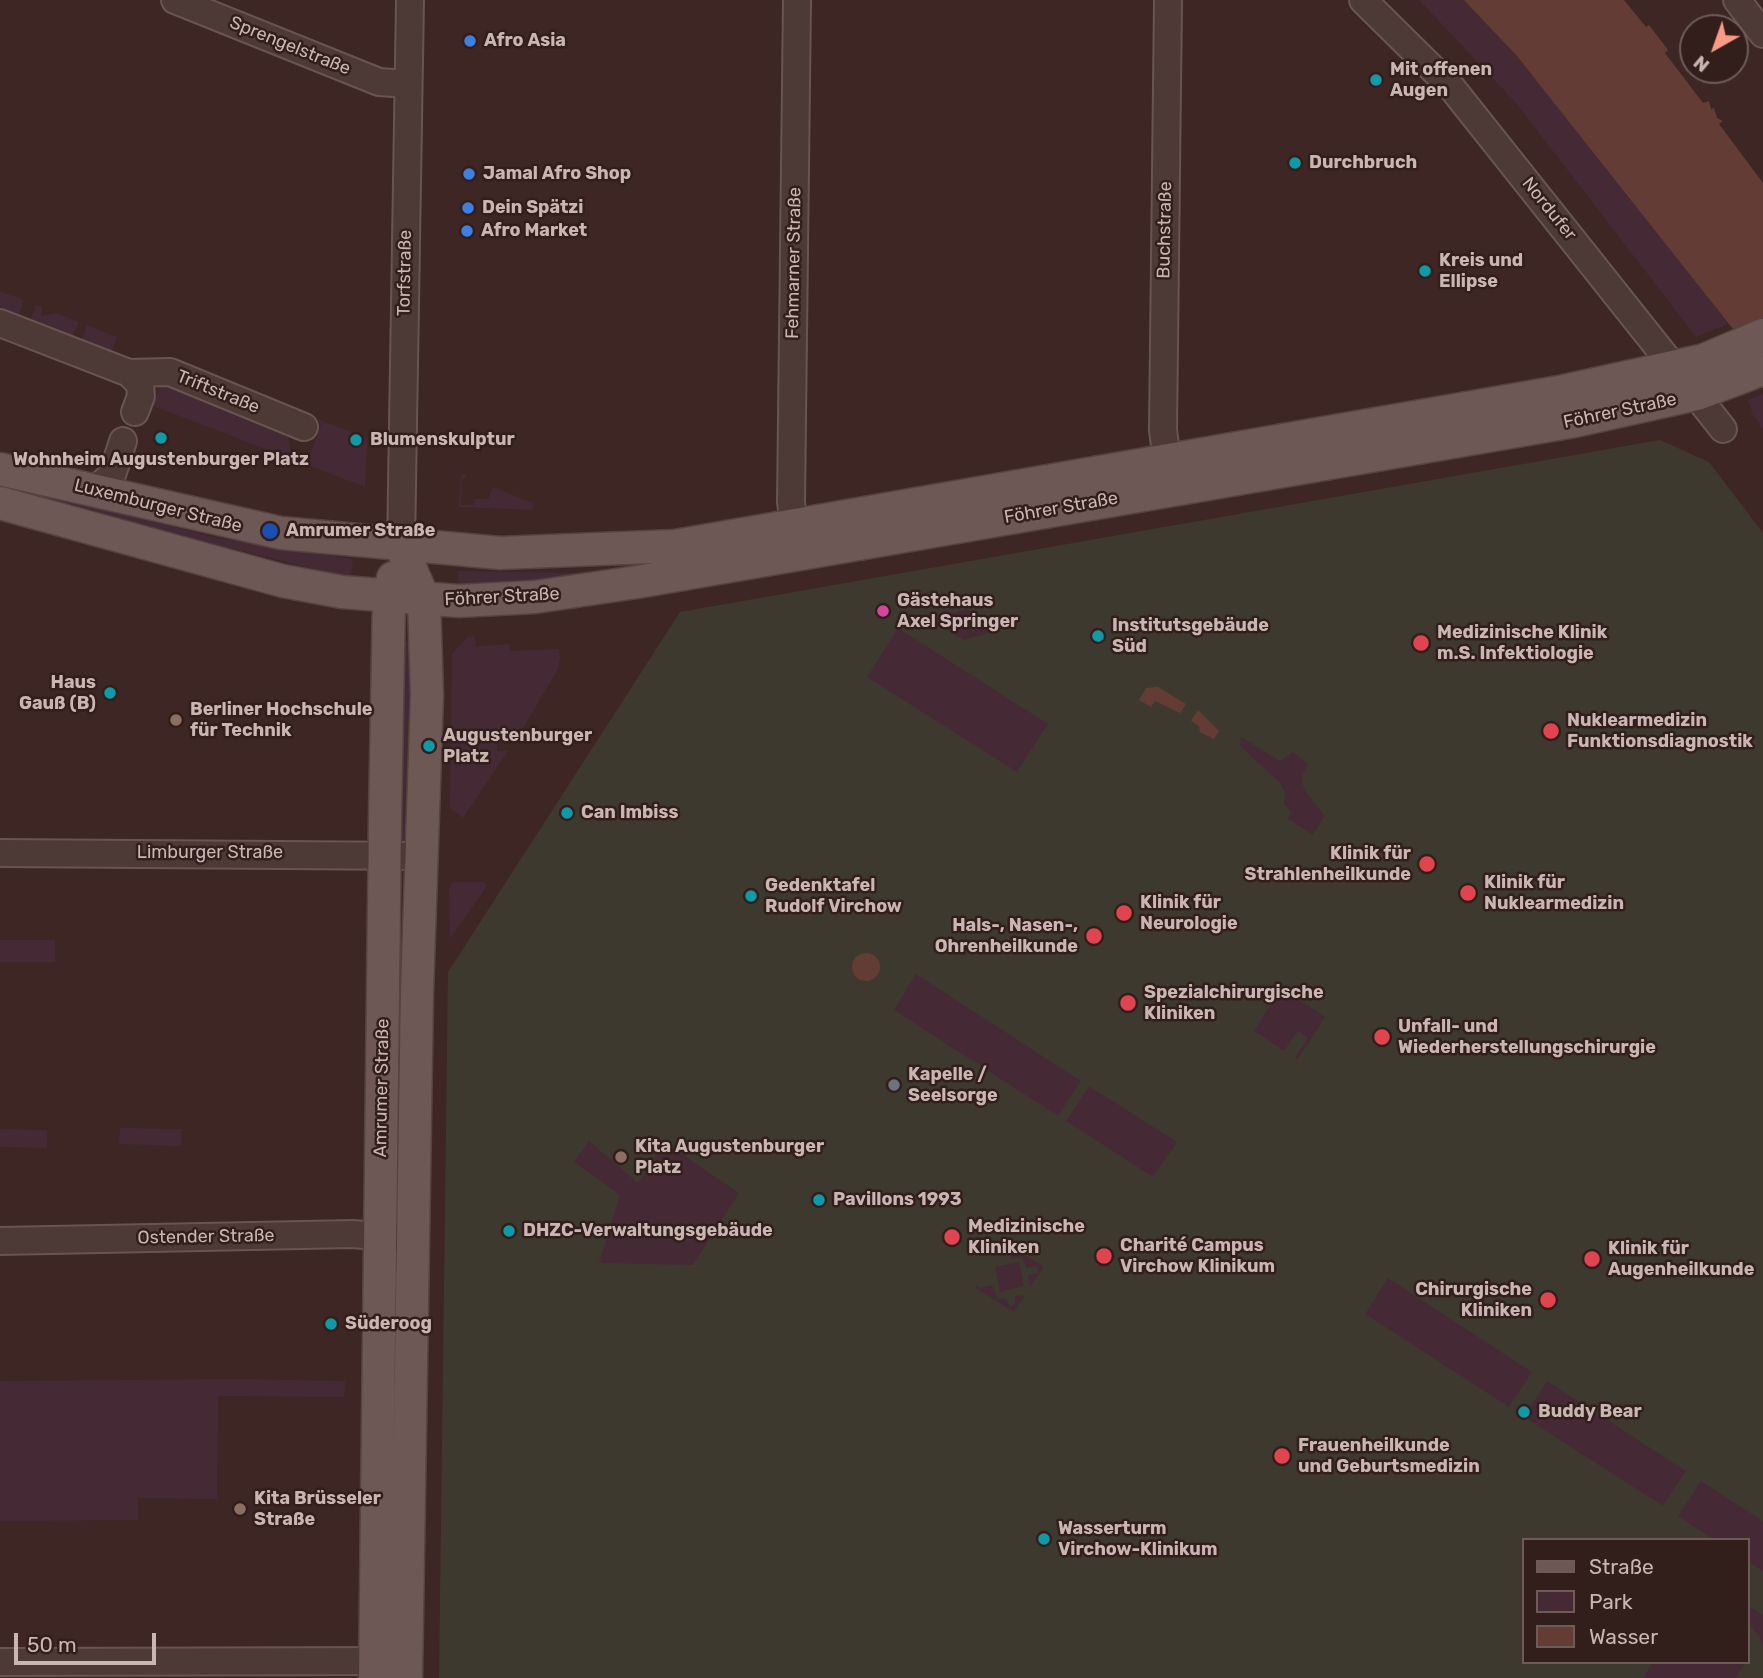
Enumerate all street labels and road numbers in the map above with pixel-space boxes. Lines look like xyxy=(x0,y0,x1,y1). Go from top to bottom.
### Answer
street label: Sprengelstraße xyxy=(226,12,354,80)
street label: Nordufer xyxy=(1517,173,1581,245)
street label: Buchstraße xyxy=(1153,181,1177,279)
street label: Fehmarner Straße xyxy=(782,187,806,339)
street label: Torfstraße xyxy=(393,230,417,316)
street label: Triftstraße xyxy=(173,366,263,418)
street label: Föhrer Straße xyxy=(1561,388,1679,434)
street label: Luxemburger Straße xyxy=(72,475,244,537)
street label: Föhrer Straße xyxy=(1002,487,1120,529)
street label: Föhrer Straße xyxy=(444,583,560,611)
street label: Limburger Straße xyxy=(137,842,283,864)
street label: Amrumer Straße xyxy=(370,1019,394,1157)
street label: Ostender Straße xyxy=(137,1225,275,1249)

